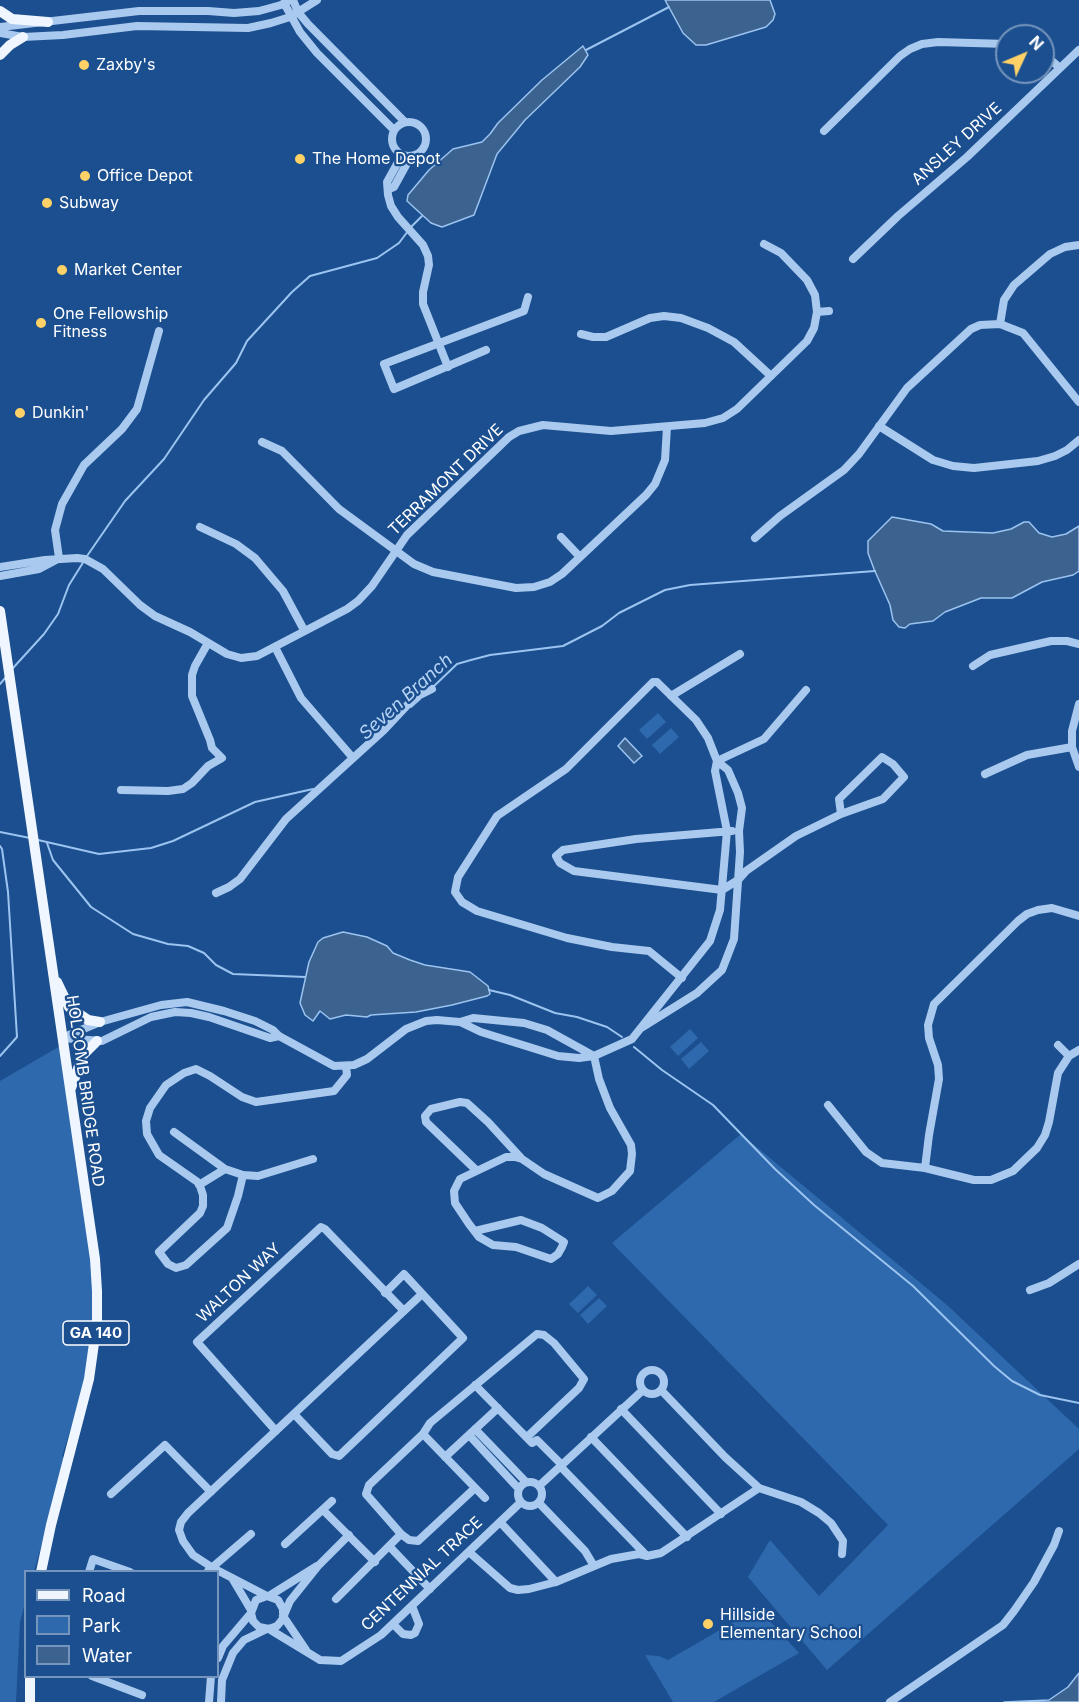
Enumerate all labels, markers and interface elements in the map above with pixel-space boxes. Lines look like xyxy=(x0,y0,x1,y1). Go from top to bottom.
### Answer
north arrow xyxy=(995,24,1055,84)
text: N xyxy=(1025,32,1048,54)
place label: Zaxby's xyxy=(96,55,156,75)
marker: Zaxby's xyxy=(77,58,91,72)
street label: ANSLEY DRIVE xyxy=(908,99,1006,189)
place label: The Home Depot xyxy=(312,149,440,169)
marker: The Home Depot xyxy=(293,152,307,166)
place label: Office Depot xyxy=(97,166,193,186)
marker: Office Depot xyxy=(78,169,92,183)
place label: Subway xyxy=(59,193,119,213)
marker: Subway xyxy=(40,196,54,210)
place label: Market Center xyxy=(74,260,182,280)
marker: Market Center xyxy=(55,263,69,277)
place label: One Fellowship Fitness xyxy=(53,304,168,342)
marker: One Fellowship Fitness xyxy=(34,316,48,330)
place label: Dunkin' xyxy=(32,403,89,423)
marker: Dunkin' xyxy=(13,406,27,420)
street label: TERRAMONT DRIVE xyxy=(385,420,507,540)
water label: Seven Branch xyxy=(355,649,457,745)
street label: HOLCOMB BRIDGE ROAD xyxy=(62,994,108,1188)
street label: WALTON WAY xyxy=(193,1239,285,1327)
road number: GA 140 xyxy=(63,1321,129,1345)
street label: CENTENNIAL TRACE xyxy=(357,1513,487,1635)
legend xyxy=(24,1570,219,1678)
text: Road xyxy=(82,1585,125,1606)
place label: Hillside Elementary School xyxy=(720,1605,862,1643)
text: Park xyxy=(82,1615,121,1636)
marker: Hillside Elementary School xyxy=(701,1617,715,1631)
text: Water xyxy=(82,1645,132,1666)

